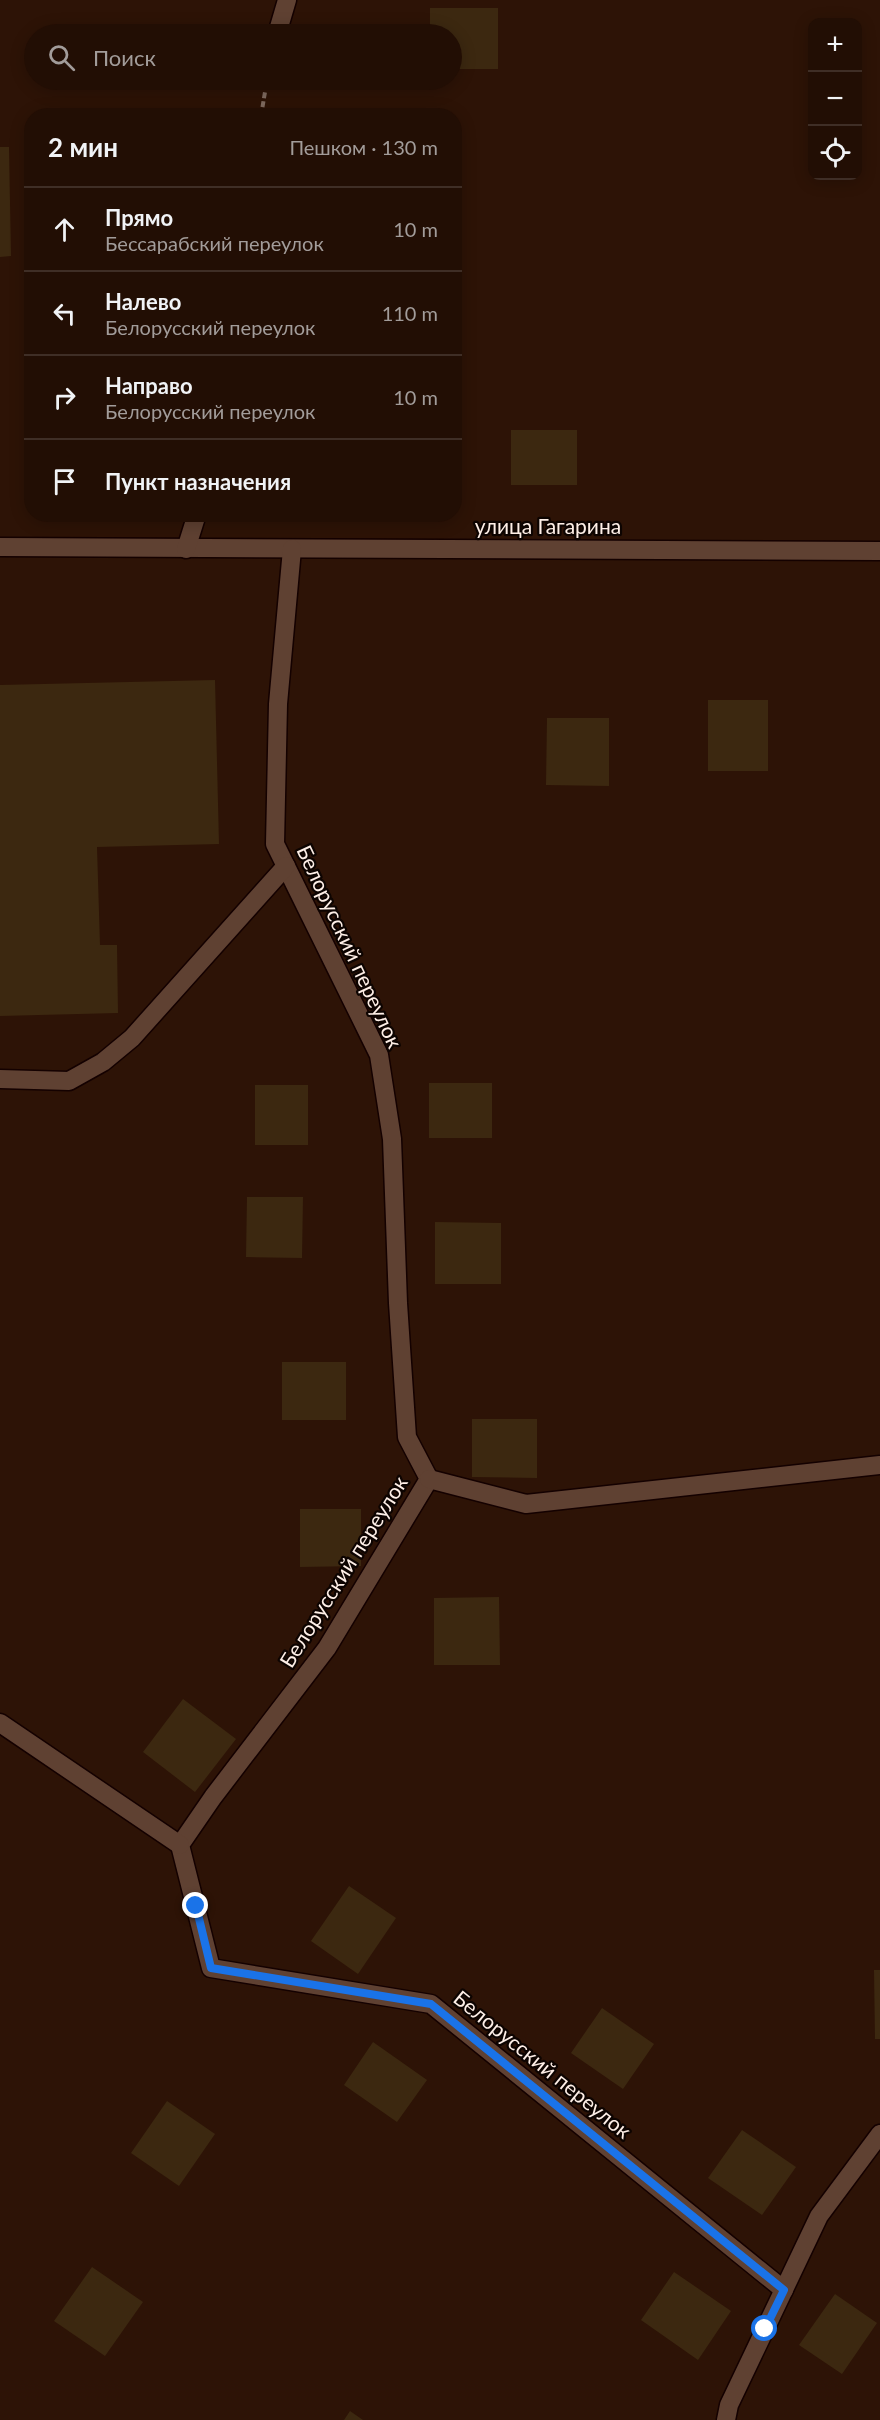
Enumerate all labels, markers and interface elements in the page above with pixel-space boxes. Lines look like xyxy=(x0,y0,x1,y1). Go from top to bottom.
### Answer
map controls xyxy=(808,18,862,180)
button: + xyxy=(808,18,862,72)
search box xyxy=(24,24,462,90)
icon: search xyxy=(45,41,78,74)
text: Поиск xyxy=(93,44,156,71)
button: − xyxy=(808,72,862,126)
button: locate xyxy=(808,126,862,180)
text: 2 мин xyxy=(48,131,118,163)
text: Пешком · 130 m xyxy=(289,135,438,159)
text: Прямо xyxy=(105,204,173,231)
icon: ahead xyxy=(48,213,81,246)
text: 10 m xyxy=(393,217,438,241)
text: Бессарабский переулок xyxy=(105,231,324,255)
text: Налево xyxy=(105,288,181,315)
icon: left xyxy=(48,297,81,330)
text: 110 m xyxy=(382,301,438,325)
text: Белорусский переулок xyxy=(105,315,315,339)
text: Направо xyxy=(105,372,193,399)
icon: right xyxy=(48,381,81,414)
text: 10 m xyxy=(393,385,438,409)
text: Белорусский переулок xyxy=(105,399,315,423)
icon: arrive xyxy=(48,465,81,498)
text: Пункт назначения xyxy=(105,468,291,495)
street label: улица Гагарина xyxy=(475,513,621,538)
street label: Белорусский переулок xyxy=(292,841,408,1052)
street label: Белорусский переулок xyxy=(274,1471,412,1672)
route end xyxy=(182,1892,208,1918)
street label: Белорусский переулок xyxy=(449,1985,637,2143)
route start xyxy=(751,2315,777,2341)

